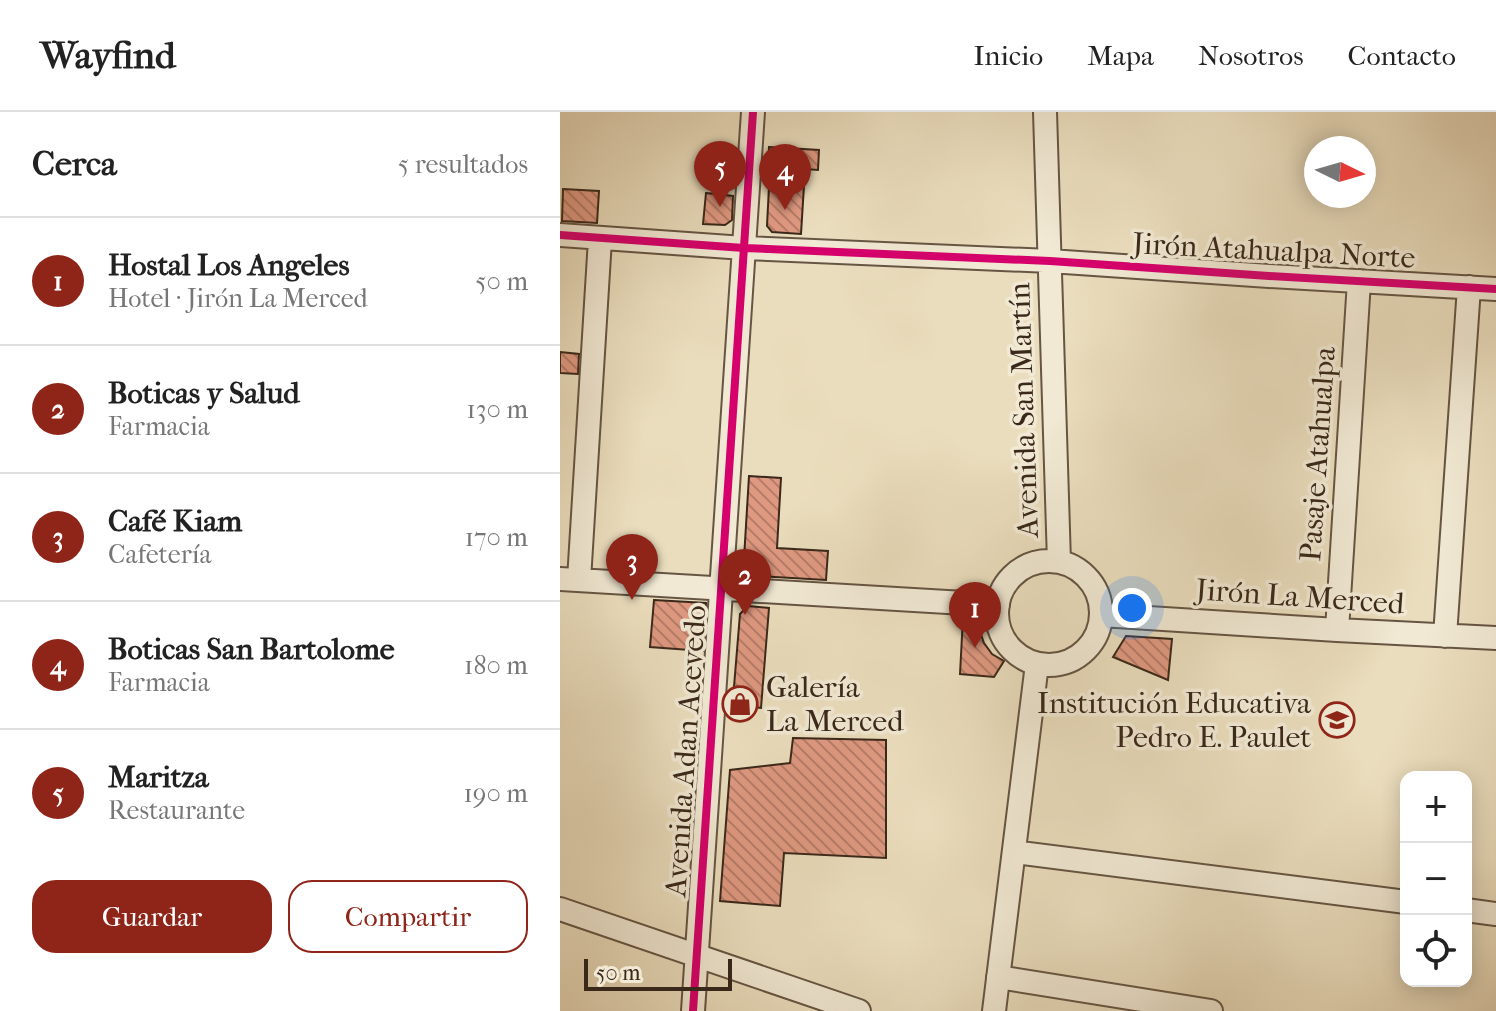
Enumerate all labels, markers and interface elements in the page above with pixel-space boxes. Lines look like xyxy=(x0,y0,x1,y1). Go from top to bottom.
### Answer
text: Wayfind xyxy=(40,33,176,78)
text: Inicio xyxy=(973,39,1043,72)
text: Mapa xyxy=(1087,39,1154,72)
text: Nosotros xyxy=(1198,39,1304,72)
text: Contacto xyxy=(1348,39,1456,72)
north arrow xyxy=(1304,136,1376,208)
pin: 5 xyxy=(694,141,746,207)
text: Cerca xyxy=(32,144,117,184)
pin: 4 xyxy=(759,144,811,210)
text: 5 resultados xyxy=(398,149,528,180)
street label: Jirón Atahualpa Norte xyxy=(1130,226,1416,276)
text: Hostal Los Angeles xyxy=(108,248,350,283)
text: 1 xyxy=(53,266,63,297)
text: 50 m xyxy=(475,266,528,297)
street label: Avenida San Martín xyxy=(1002,281,1046,539)
text: Hotel · Jirón La Merced xyxy=(108,283,368,314)
street label: Pasaje Atahualpa xyxy=(1293,344,1343,562)
text: Boticas y Salud xyxy=(108,376,300,411)
text: 2 xyxy=(51,394,65,425)
text: 130 m xyxy=(467,394,528,425)
text: Farmacia xyxy=(108,411,210,442)
text: Café Kiam xyxy=(108,504,242,539)
text: 3 xyxy=(53,522,63,553)
text: 170 m xyxy=(465,522,528,553)
pin: 3 xyxy=(606,534,658,600)
text: Cafetería xyxy=(108,539,211,570)
pin: 2 xyxy=(719,549,771,615)
street label: Jirón La Merced xyxy=(1193,572,1406,622)
pin: 1 xyxy=(949,582,1001,648)
your location xyxy=(1112,588,1152,628)
street label: Avenida Adan Acevedo xyxy=(658,604,714,899)
text: Boticas San Bartolome xyxy=(108,632,395,667)
text: 4 xyxy=(50,650,66,681)
text: 180 m xyxy=(464,650,528,681)
text: Farmacia xyxy=(108,667,210,698)
place label: Galería La Merced xyxy=(766,670,904,739)
shop icon: Galería La Merced xyxy=(721,685,759,723)
place label: Institución Educativa Pedro E. Paulet xyxy=(1037,686,1312,755)
school or university icon: Institución Educativa Pedro E. Paulet xyxy=(1318,701,1356,739)
text: Maritza xyxy=(108,760,209,795)
map controls xyxy=(1400,771,1472,987)
button: + xyxy=(1400,771,1472,843)
text: 5 xyxy=(52,778,64,809)
text: 190 m xyxy=(464,778,528,809)
text: Restaurante xyxy=(108,795,245,826)
button: − xyxy=(1400,843,1472,915)
button: Guardar xyxy=(32,880,272,953)
button: Compartir xyxy=(288,880,528,953)
button: locate xyxy=(1400,915,1472,987)
scale bar xyxy=(584,955,732,991)
text: 50 m xyxy=(596,960,641,986)

